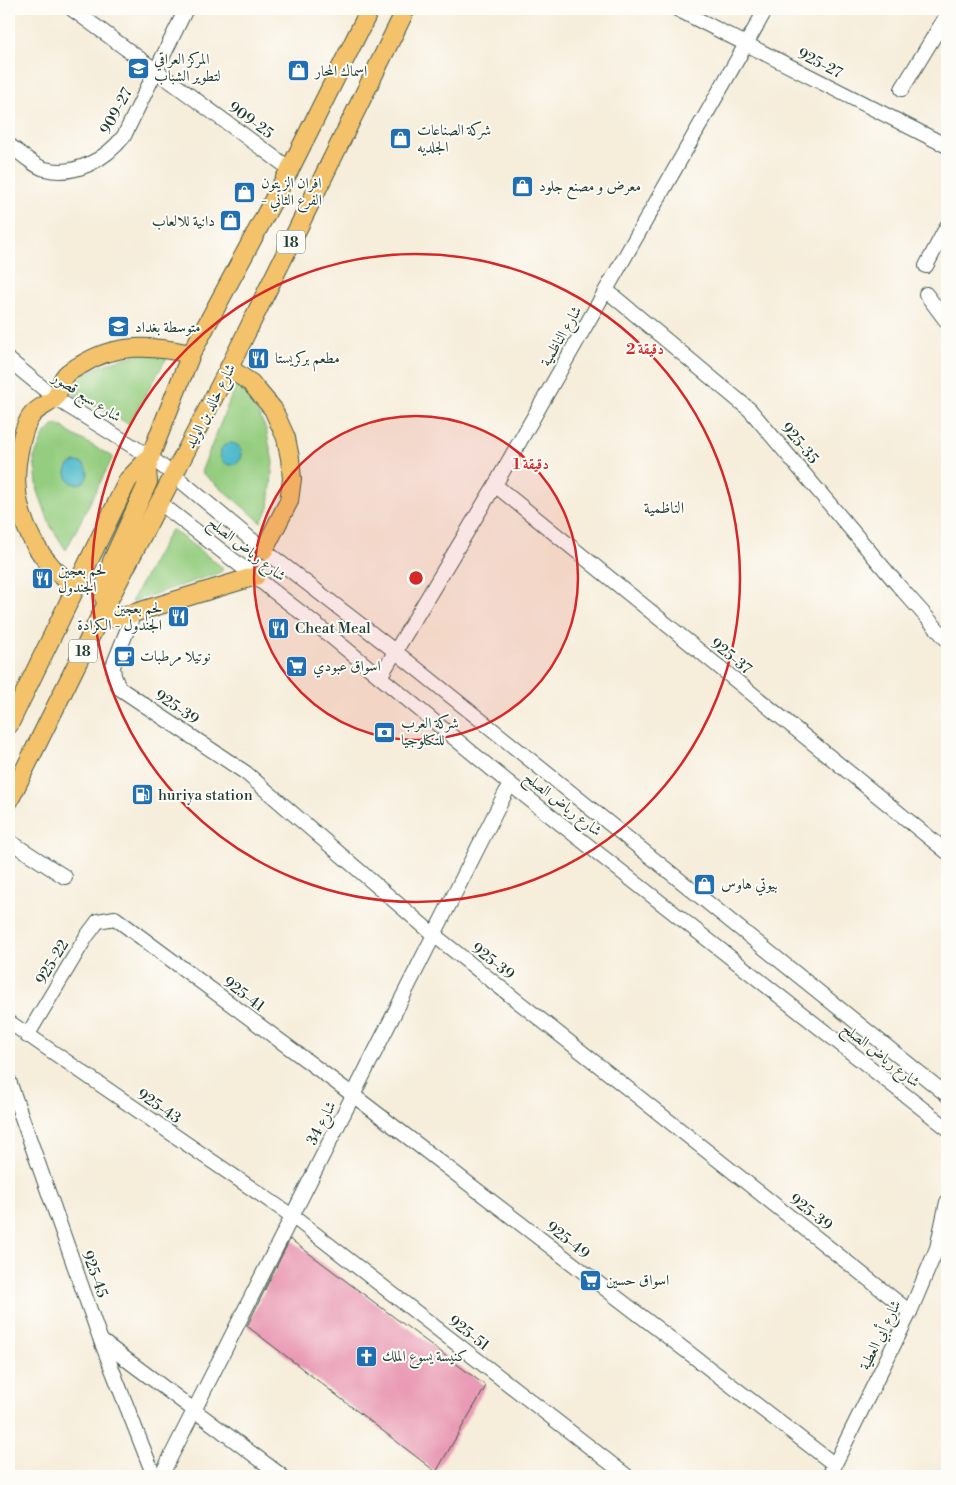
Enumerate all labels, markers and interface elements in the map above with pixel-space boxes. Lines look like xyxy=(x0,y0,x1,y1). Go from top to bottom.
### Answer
street label: 925-27 xyxy=(794,44,846,83)
place label: المركز العراقي لتطوير الشباب xyxy=(154,50,221,86)
school or university icon: المركز العراقي لتطوير الشباب xyxy=(126,56,150,80)
shop icon: اسماك المحار xyxy=(287,59,311,83)
place label: اسماك المحار xyxy=(313,62,367,81)
street label: 909-27 xyxy=(96,84,137,138)
street label: 909-25 xyxy=(225,98,277,143)
place label: شركة الصناعات الجلديه xyxy=(417,121,491,157)
shop icon: شركة الصناعات الجلديه xyxy=(389,127,413,151)
place label: افران الزيتون - الفرع الثاني xyxy=(261,174,322,213)
shop icon: معرض و مصنع جلود xyxy=(511,174,535,198)
place label: معرض و مصنع جلود xyxy=(539,177,641,200)
shop icon: افران الزيتون - الفرع الثاني xyxy=(233,180,257,204)
shop icon: دانية للالعاب xyxy=(219,209,243,233)
place label: دانية للالعاب xyxy=(152,212,215,231)
road number: 18 xyxy=(277,230,305,253)
street label: شارع الناظمية xyxy=(536,303,589,371)
school or university icon: متوسطة بغداد xyxy=(107,315,131,339)
place label: متوسطة بغداد xyxy=(135,318,201,337)
text: 2 دقيقة xyxy=(626,340,664,359)
restaurant icon: مطعم بركريستا xyxy=(247,346,271,370)
place label: مطعم بركريستا xyxy=(275,349,340,372)
street label: شارع خالد بن الوليد xyxy=(181,361,243,453)
street label: شارع سبع قصور xyxy=(45,367,125,430)
street label: 925-35 xyxy=(777,419,822,468)
text: 1 دقيقة xyxy=(513,455,549,474)
district label: الناظمية xyxy=(644,498,684,518)
street label: شارع رياض الصلح xyxy=(201,513,289,589)
place label: لحم بعجين الجندول xyxy=(58,561,106,597)
restaurant icon: لحم بعجين الجندول xyxy=(30,567,54,591)
centre of rings xyxy=(407,569,425,587)
place label: لحم بعجين الجندول - الكرادة xyxy=(77,599,162,635)
restaurant icon: لحم بعجين الجندول - الكرادة xyxy=(166,605,190,629)
restaurant icon: Cheat Meal xyxy=(267,616,291,640)
place label: Cheat Meal xyxy=(295,619,371,638)
street label: 925-37 xyxy=(706,634,755,679)
road number: 18 xyxy=(69,640,97,662)
cafe icon: نوتيلا مرطبات xyxy=(112,644,136,668)
place label: نوتيلا مرطبات xyxy=(140,647,211,667)
supermarket icon: اسواق عبودي xyxy=(285,654,309,678)
place label: اسواق عبودي xyxy=(313,657,381,678)
street label: 925-39 xyxy=(151,686,202,729)
place label: شركة العرب للتكنلوجيا xyxy=(401,714,459,750)
bank icon: شركة العرب للتكنلوجيا xyxy=(373,720,397,744)
street label: شارع رياض الصلح xyxy=(517,768,605,844)
fuel station icon: huriya station xyxy=(130,783,154,807)
place label: huriya station xyxy=(158,786,253,805)
shop icon: بيوتي هاوس xyxy=(693,872,717,896)
place label: بيوتي هاوس xyxy=(721,875,778,896)
street label: 925-22 xyxy=(32,936,73,988)
street label: 925-39 xyxy=(467,939,518,984)
street label: 925-41 xyxy=(219,973,269,1017)
street label: شارع رياض الصلح xyxy=(835,1019,923,1095)
street label: 925-43 xyxy=(133,1085,184,1128)
street label: شارع 34 xyxy=(302,1098,343,1150)
street label: 925-39 xyxy=(785,1190,836,1235)
street label: 925-49 xyxy=(542,1218,593,1263)
street label: 925-45 xyxy=(77,1248,112,1300)
supermarket icon: اسواق حسين xyxy=(578,1268,602,1292)
place label: اسواق حسين xyxy=(606,1271,669,1290)
street label: شارع أبي العطية xyxy=(854,1296,908,1375)
street label: 925-51 xyxy=(444,1312,493,1356)
church icon: كنيسة يسوع الملك xyxy=(354,1344,378,1368)
place label: كنيسة يسوع الملك xyxy=(382,1347,467,1369)

